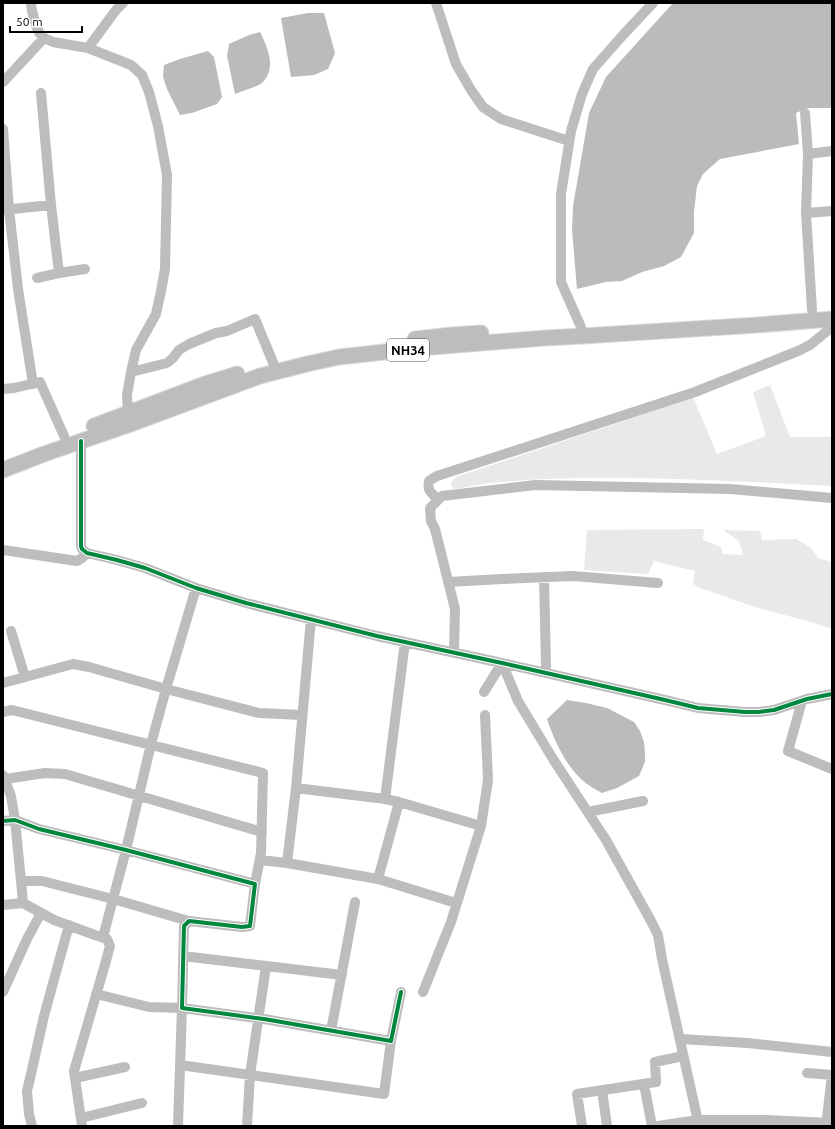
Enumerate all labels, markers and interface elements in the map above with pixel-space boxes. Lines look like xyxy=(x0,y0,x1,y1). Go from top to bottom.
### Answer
scale bar xyxy=(10,8,82,34)
text: 50 m xyxy=(16,15,43,28)
road number: NH34 xyxy=(387,339,429,361)

